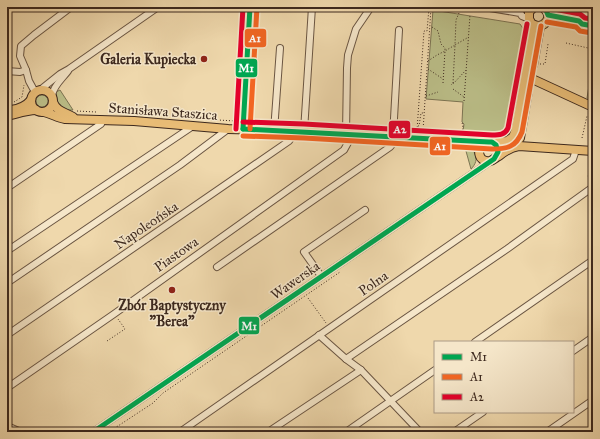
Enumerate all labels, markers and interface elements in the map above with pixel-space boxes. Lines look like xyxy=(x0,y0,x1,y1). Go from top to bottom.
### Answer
line badge: A1 xyxy=(244,28,267,48)
text: A1 xyxy=(248,32,262,45)
place label: Galeria Kupiecka xyxy=(100,51,197,69)
marker: Galeria Kupiecka xyxy=(199,54,209,64)
line badge: M1 xyxy=(235,58,258,78)
text: M1 xyxy=(238,62,254,75)
street label: Stanisława Staszica xyxy=(108,99,218,124)
line badge: A2 xyxy=(388,120,411,139)
text: A2 xyxy=(393,123,407,136)
line badge: A1 xyxy=(429,136,451,156)
text: A1 xyxy=(433,140,447,153)
street label: Napoleońska xyxy=(111,198,182,253)
street label: Piastowa xyxy=(151,233,202,276)
street label: Wawerska xyxy=(267,257,323,303)
street label: Polna xyxy=(355,267,391,300)
marker: Zbór Baptystyczny "Berea" xyxy=(167,285,177,295)
place label: Zbór Baptystyczny "Berea" xyxy=(118,297,227,330)
line badge: M1 xyxy=(238,316,260,335)
text: M1 xyxy=(241,320,257,333)
legend xyxy=(434,341,574,413)
text: M1 xyxy=(470,350,487,364)
text: A1 xyxy=(469,370,483,384)
text: A2 xyxy=(469,390,484,404)

